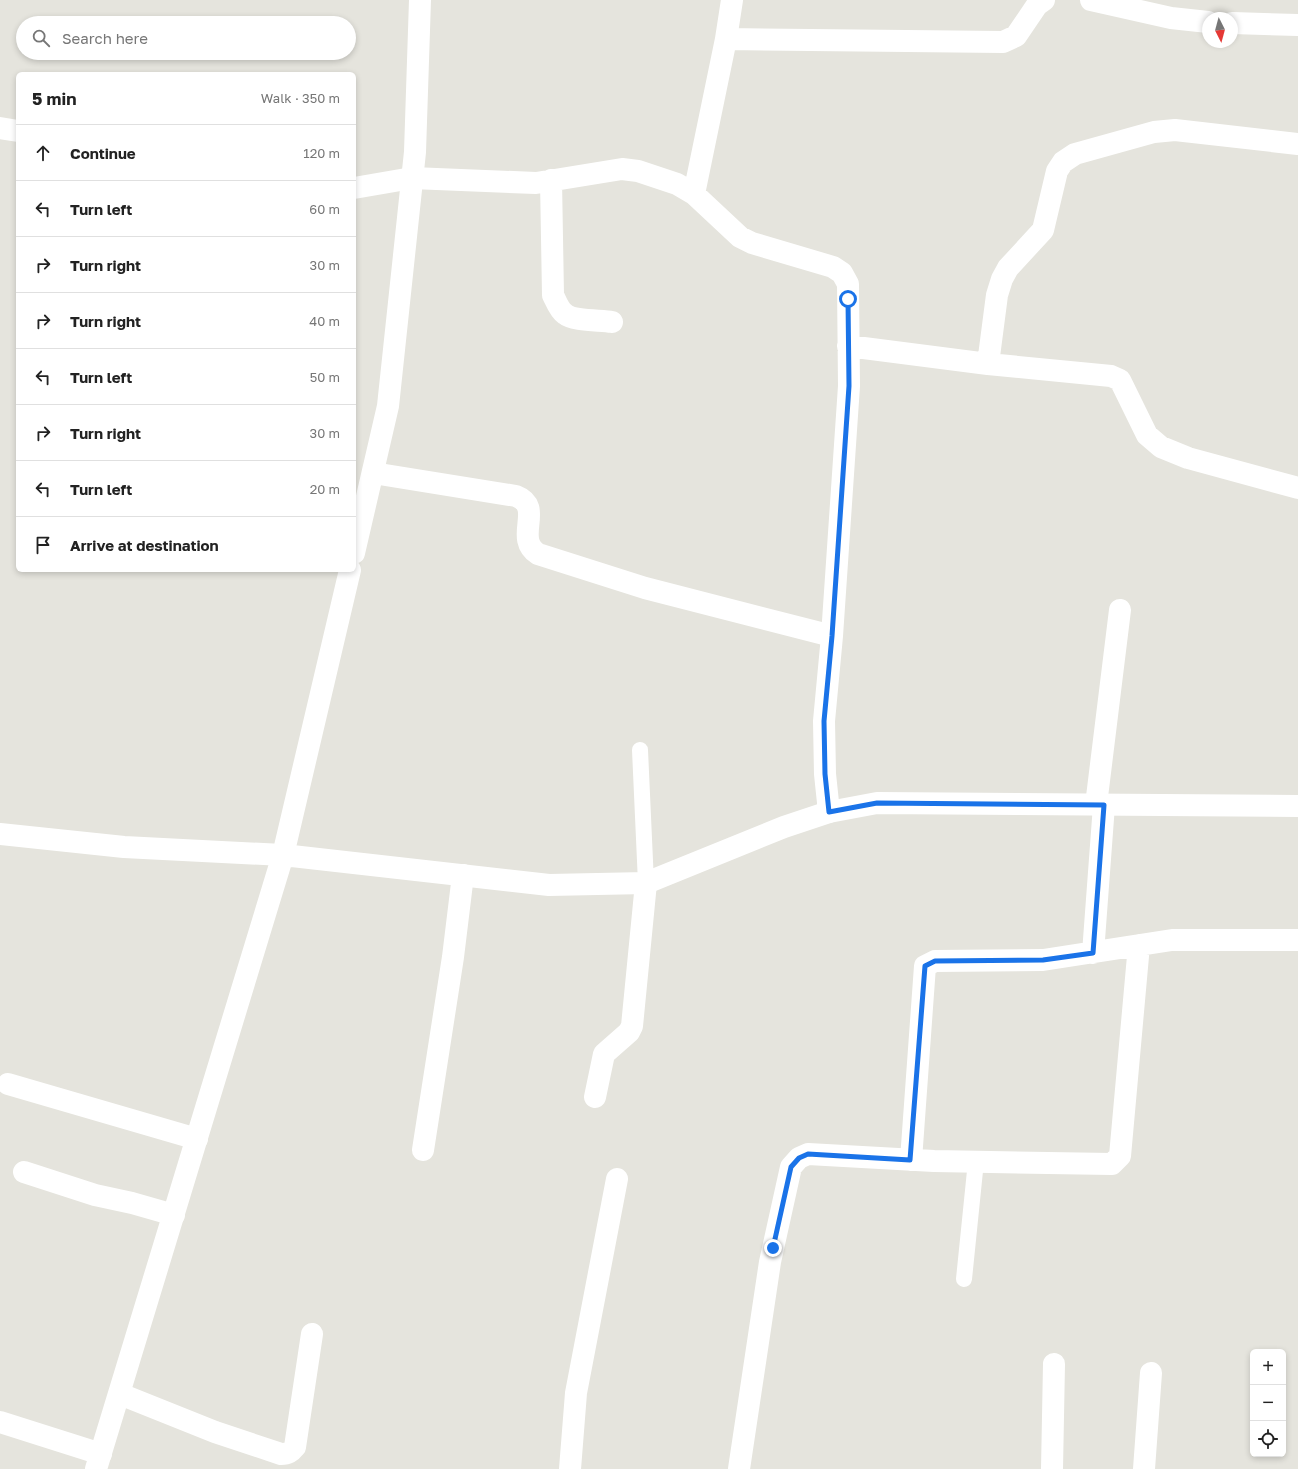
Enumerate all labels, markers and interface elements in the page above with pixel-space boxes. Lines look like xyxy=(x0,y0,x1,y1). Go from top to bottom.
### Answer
north arrow xyxy=(1202,12,1238,48)
search box xyxy=(16,16,356,60)
icon: search xyxy=(30,27,52,49)
text: Search here xyxy=(62,29,148,47)
text: 5 min xyxy=(32,88,76,109)
text: Walk · 350 m xyxy=(261,90,340,106)
icon: ahead xyxy=(32,142,54,164)
text: Continue xyxy=(70,144,136,162)
text: 120 m xyxy=(303,145,340,161)
icon: left xyxy=(32,198,54,220)
text: Turn left xyxy=(70,200,132,218)
text: 60 m xyxy=(309,201,340,217)
icon: right xyxy=(32,254,54,276)
text: Turn right xyxy=(70,256,141,274)
text: 30 m xyxy=(310,257,340,273)
route start xyxy=(839,290,857,308)
icon: right xyxy=(32,310,54,332)
text: Turn right xyxy=(70,312,141,330)
text: 40 m xyxy=(309,313,340,329)
icon: left xyxy=(32,366,54,388)
text: Turn left xyxy=(70,368,132,386)
text: 50 m xyxy=(310,369,340,385)
icon: right xyxy=(32,422,54,444)
text: Turn right xyxy=(70,424,141,442)
text: 30 m xyxy=(310,425,340,441)
icon: left xyxy=(32,478,54,500)
text: Turn left xyxy=(70,480,132,498)
text: 20 m xyxy=(310,481,340,497)
icon: arrive xyxy=(32,534,54,556)
text: Arrive at destination xyxy=(70,536,219,554)
route end xyxy=(764,1239,782,1257)
map controls xyxy=(1250,1349,1286,1457)
button: + xyxy=(1250,1349,1286,1385)
button: − xyxy=(1250,1385,1286,1421)
button: locate xyxy=(1250,1421,1286,1457)

